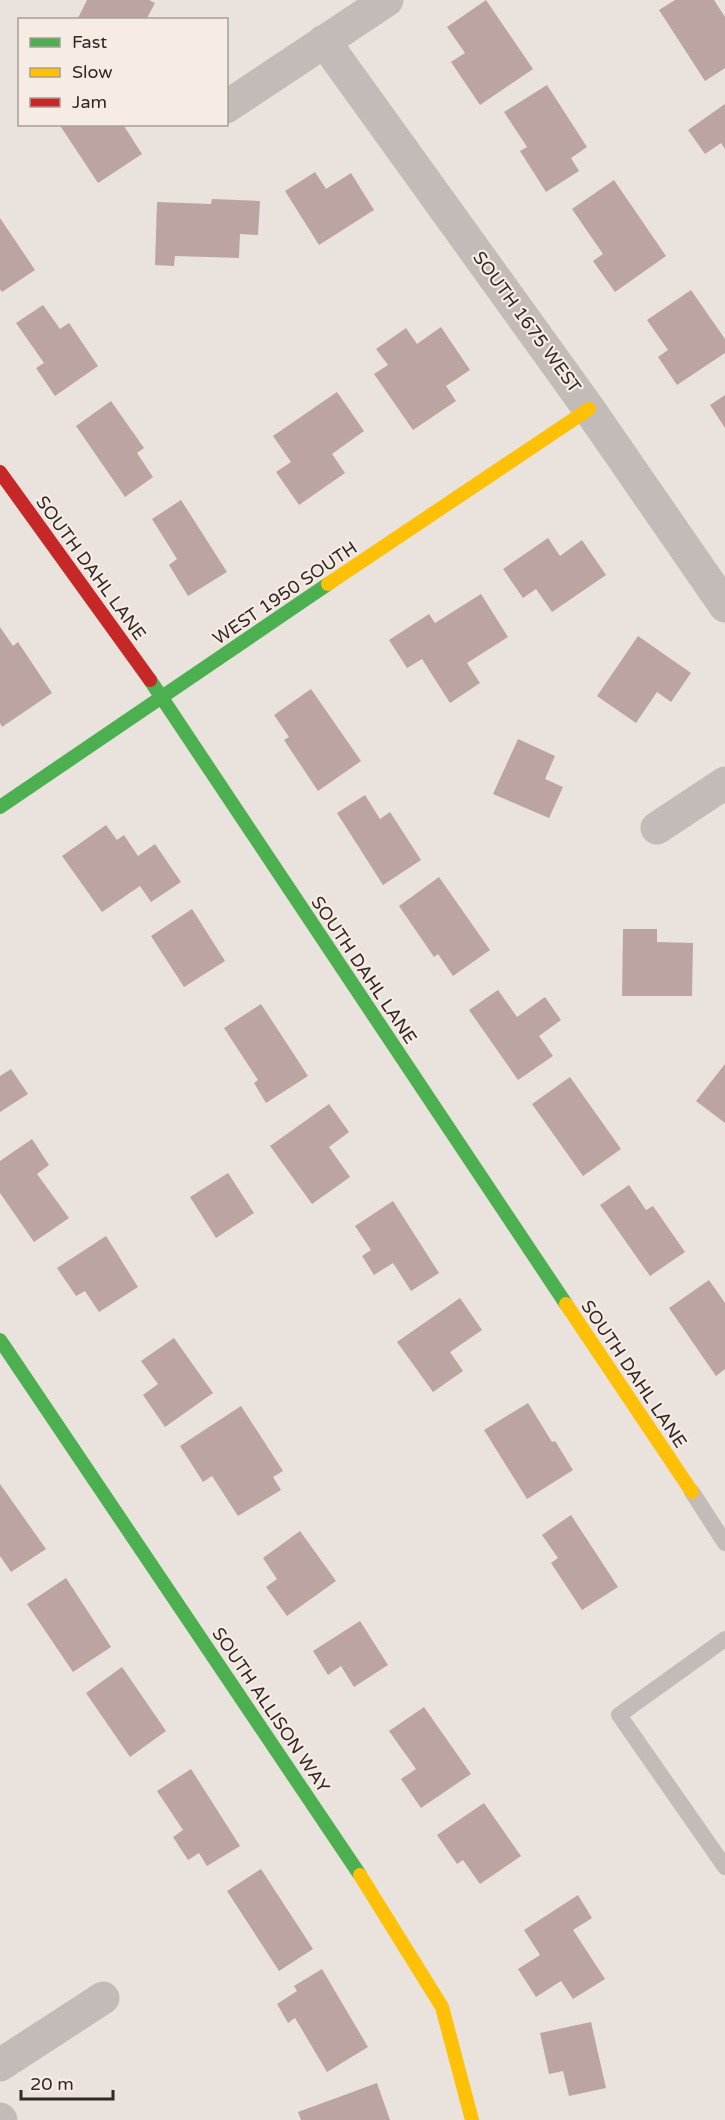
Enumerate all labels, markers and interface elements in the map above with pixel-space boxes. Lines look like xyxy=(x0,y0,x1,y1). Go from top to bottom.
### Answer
legend xyxy=(18,18,228,126)
text: Fast xyxy=(72,31,107,53)
text: Slow xyxy=(72,61,113,83)
text: Jam xyxy=(72,91,107,113)
street label: SOUTH 1675 WEST xyxy=(468,247,586,397)
street label: SOUTH DAHL LANE xyxy=(31,491,151,645)
street label: WEST 1950 SOUTH xyxy=(209,536,361,650)
street label: SOUTH DAHL LANE xyxy=(306,892,422,1048)
street label: SOUTH DAHL LANE xyxy=(576,1296,692,1452)
street label: SOUTH ALLISON WAY xyxy=(207,1623,335,1797)
scale bar xyxy=(21,2063,112,2101)
text: 20 m xyxy=(30,2073,74,2095)

